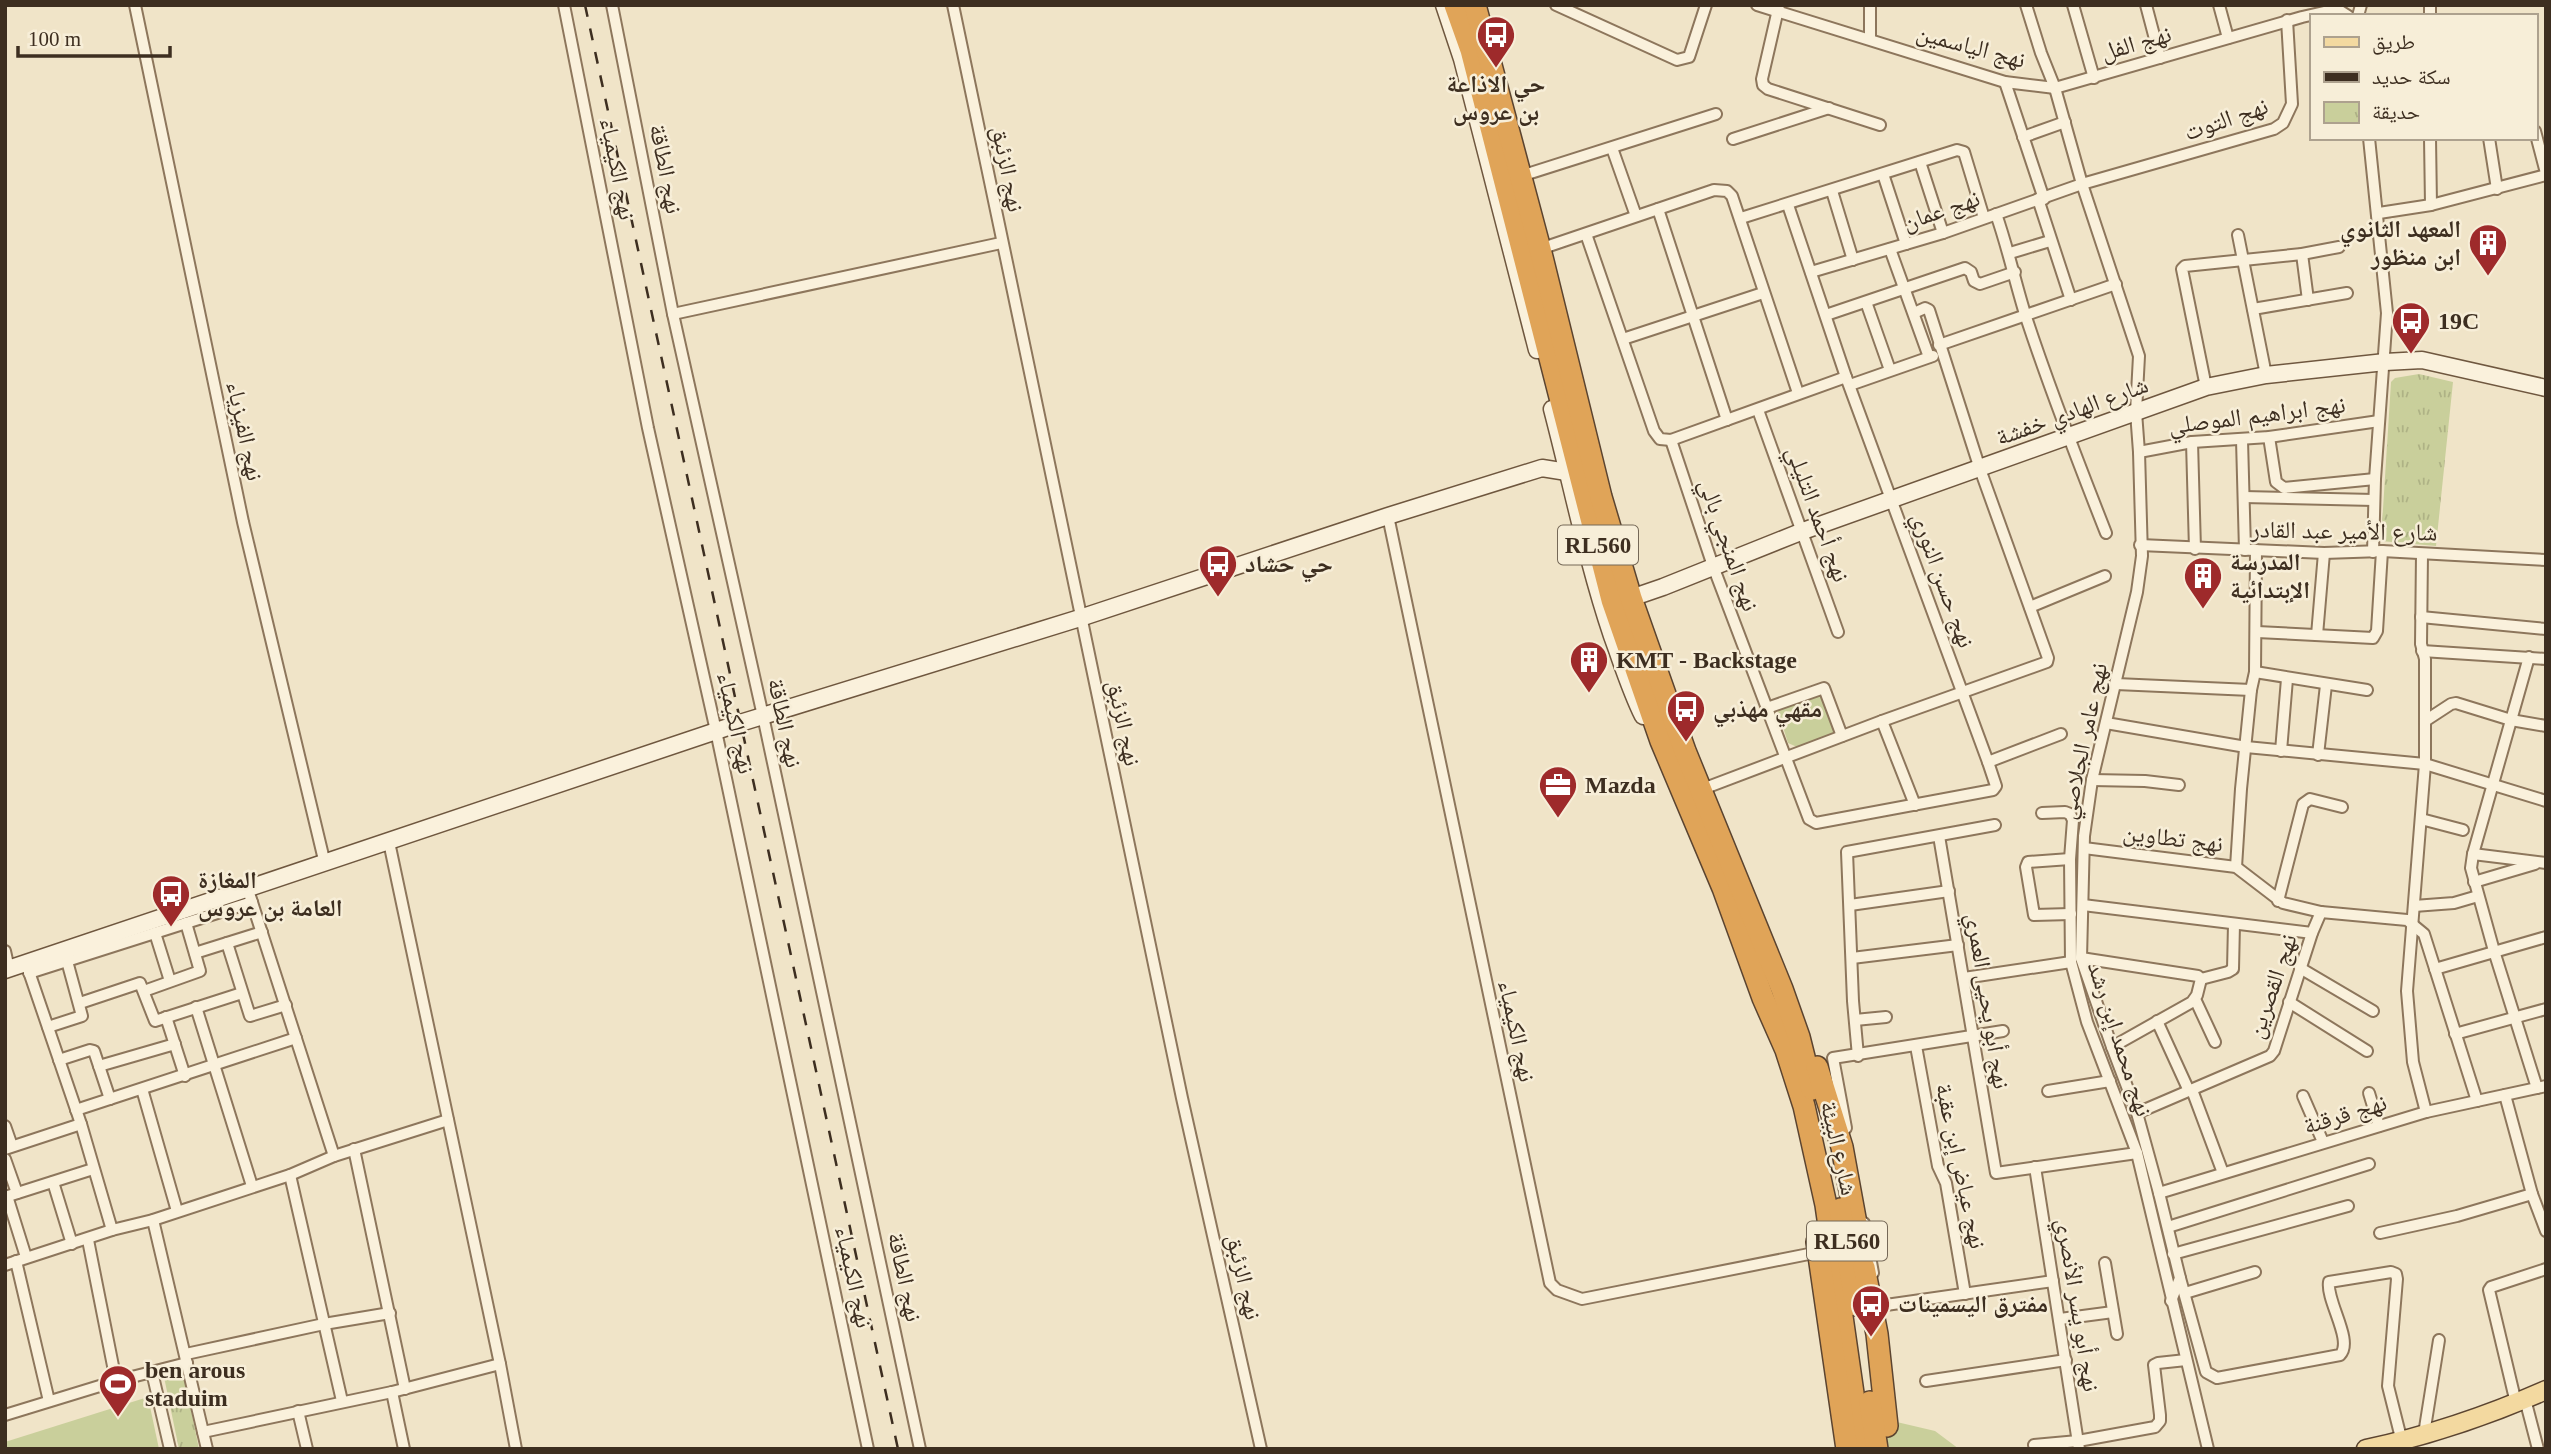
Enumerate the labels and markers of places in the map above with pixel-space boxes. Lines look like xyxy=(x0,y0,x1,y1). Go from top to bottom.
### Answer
bus stop icon: حي الاذاعة بن عروس xyxy=(1475,14,1517,69)
place label: حي الاذاعة بن عروس xyxy=(1447,71,1545,126)
place label: المعهد الثانوي ابن منظور xyxy=(2340,216,2461,271)
building icon: المعهد الثانوي ابن منظور xyxy=(2467,222,2509,277)
bus stop icon: 19C xyxy=(2390,300,2432,355)
place label: 19C xyxy=(2438,308,2479,334)
bus stop icon: حي حشاد xyxy=(1197,543,1239,598)
place label: المدرسة الإبتدائية xyxy=(2230,549,2310,604)
place label: حي حشاد xyxy=(1245,551,1333,583)
building icon: المدرسة الإبتدائية xyxy=(2182,555,2224,610)
building icon: KMT - Backstage xyxy=(1568,639,1610,694)
place label: KMT - Backstage xyxy=(1616,647,1797,673)
bus stop icon: مقهي مهذبي xyxy=(1665,688,1707,743)
place label: مقهي مهذبي xyxy=(1713,696,1822,728)
office icon: Mazda xyxy=(1537,764,1579,819)
place label: Mazda xyxy=(1585,772,1656,798)
place label: المغازة العامة بن عروس xyxy=(198,867,342,922)
bus stop icon: المغازة العامة بن عروس xyxy=(150,873,192,928)
bus stop icon: مفترق اليسمينات xyxy=(1850,1283,1892,1338)
place label: مفترق اليسمينات xyxy=(1898,1291,2048,1318)
place label: ben arous staduim xyxy=(145,1357,245,1411)
sports icon: ben arous staduim xyxy=(97,1363,139,1418)

